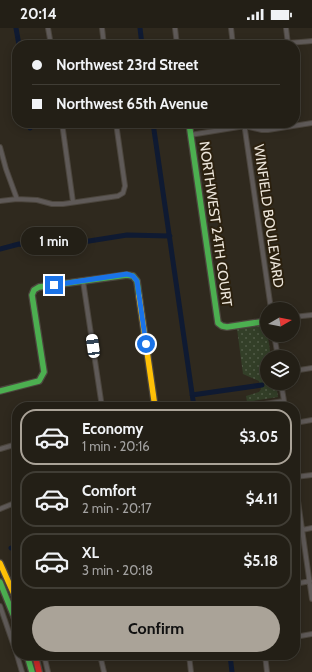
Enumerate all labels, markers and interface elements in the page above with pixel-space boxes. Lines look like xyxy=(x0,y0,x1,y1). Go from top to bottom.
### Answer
text: 20:14 xyxy=(20,5,57,23)
text: Northwest 23rd Street xyxy=(56,56,198,74)
text: Northwest 65th Avenue xyxy=(56,95,208,113)
street label: NORTHWEST 24TH COURT xyxy=(195,140,237,308)
street label: WINFIELD BOULEVARD xyxy=(250,143,288,289)
callout: 1 min xyxy=(21,227,87,255)
text: 1 min xyxy=(39,233,69,249)
route end xyxy=(45,276,63,294)
north arrow xyxy=(260,302,300,342)
map controls xyxy=(260,302,300,390)
car xyxy=(85,333,101,359)
route start xyxy=(137,335,155,353)
button: layers xyxy=(260,350,300,390)
icon: car xyxy=(34,419,70,455)
text: Economy xyxy=(82,420,143,438)
text: $3.05 xyxy=(239,428,278,446)
text: 1 min · 20:16 xyxy=(82,438,150,454)
icon: car xyxy=(34,481,70,517)
text: Comfort xyxy=(82,482,136,500)
text: $4.11 xyxy=(246,490,278,508)
text: 2 min · 20:17 xyxy=(82,500,151,516)
icon: car xyxy=(34,543,70,579)
text: XL xyxy=(82,544,99,562)
text: $5.18 xyxy=(244,552,278,570)
text: 3 min · 20:18 xyxy=(82,562,153,578)
button: Confirm xyxy=(32,606,280,652)

